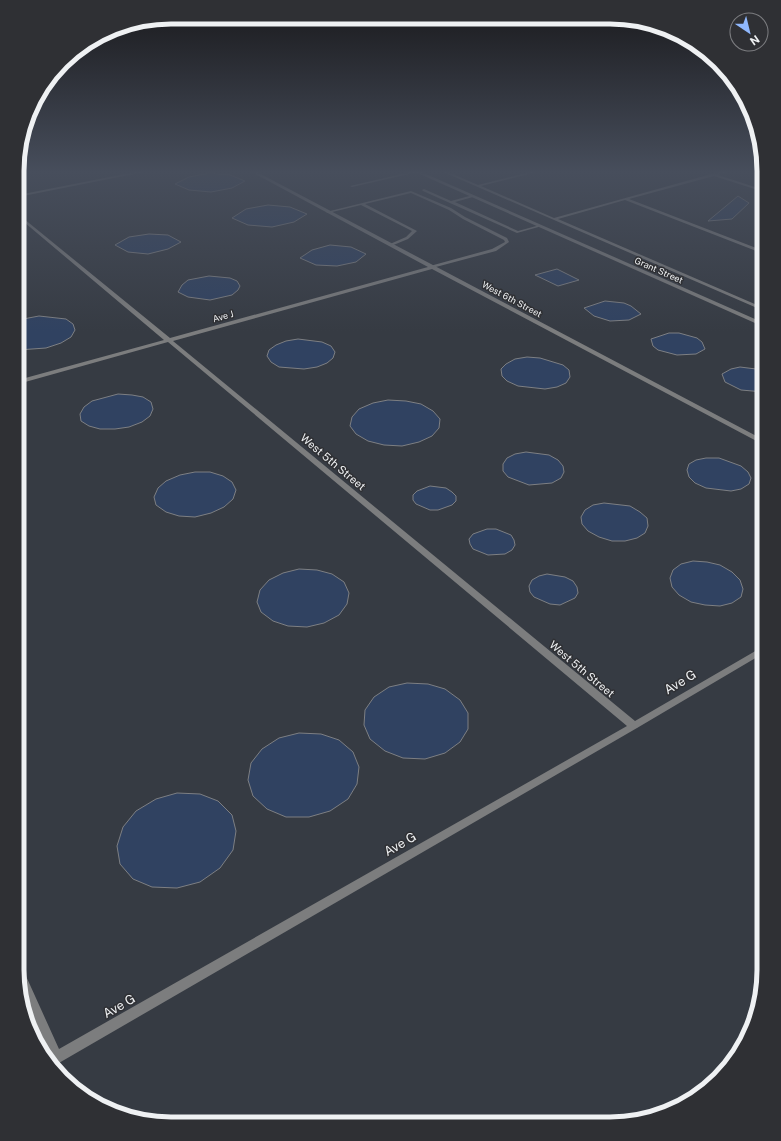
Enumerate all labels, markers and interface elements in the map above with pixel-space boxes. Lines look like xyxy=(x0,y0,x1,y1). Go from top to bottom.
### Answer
north arrow xyxy=(729,12,769,52)
text: N xyxy=(748,33,762,48)
street label: Grant Street xyxy=(633,254,685,286)
street label: West 6th Street xyxy=(480,279,544,320)
street label: Ave J xyxy=(211,308,235,324)
street label: West 5th Street xyxy=(298,431,368,493)
street label: West 5th Street xyxy=(547,638,617,700)
street label: Ave G xyxy=(661,667,699,697)
street label: Ave G xyxy=(381,829,419,859)
street label: Ave G xyxy=(100,991,138,1021)

